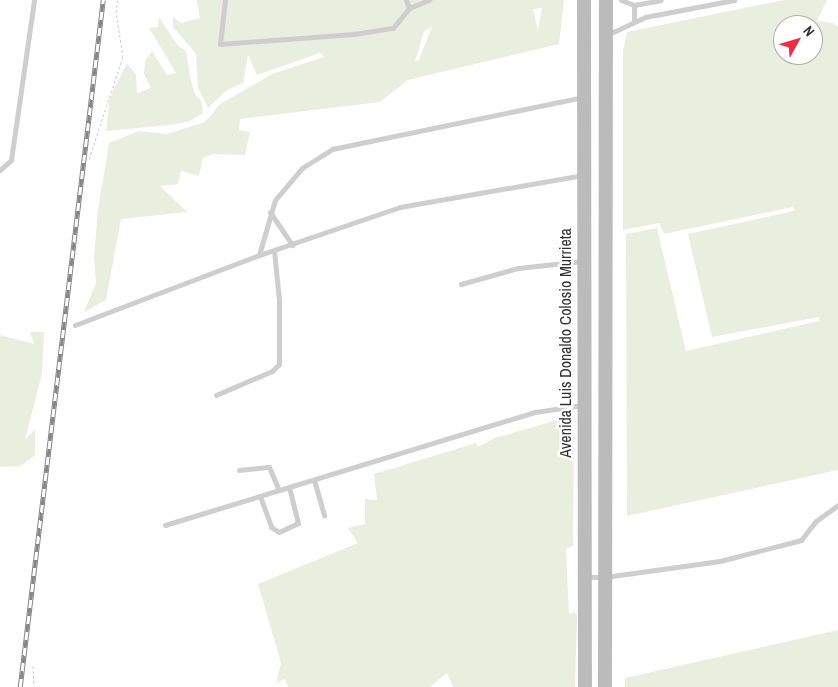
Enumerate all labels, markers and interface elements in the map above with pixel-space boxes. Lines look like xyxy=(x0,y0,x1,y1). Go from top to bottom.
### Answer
north arrow xyxy=(773,15,823,65)
text: N xyxy=(799,22,818,40)
street label: Avenida Luis Donaldo Colosio Murrieta xyxy=(555,228,575,458)

